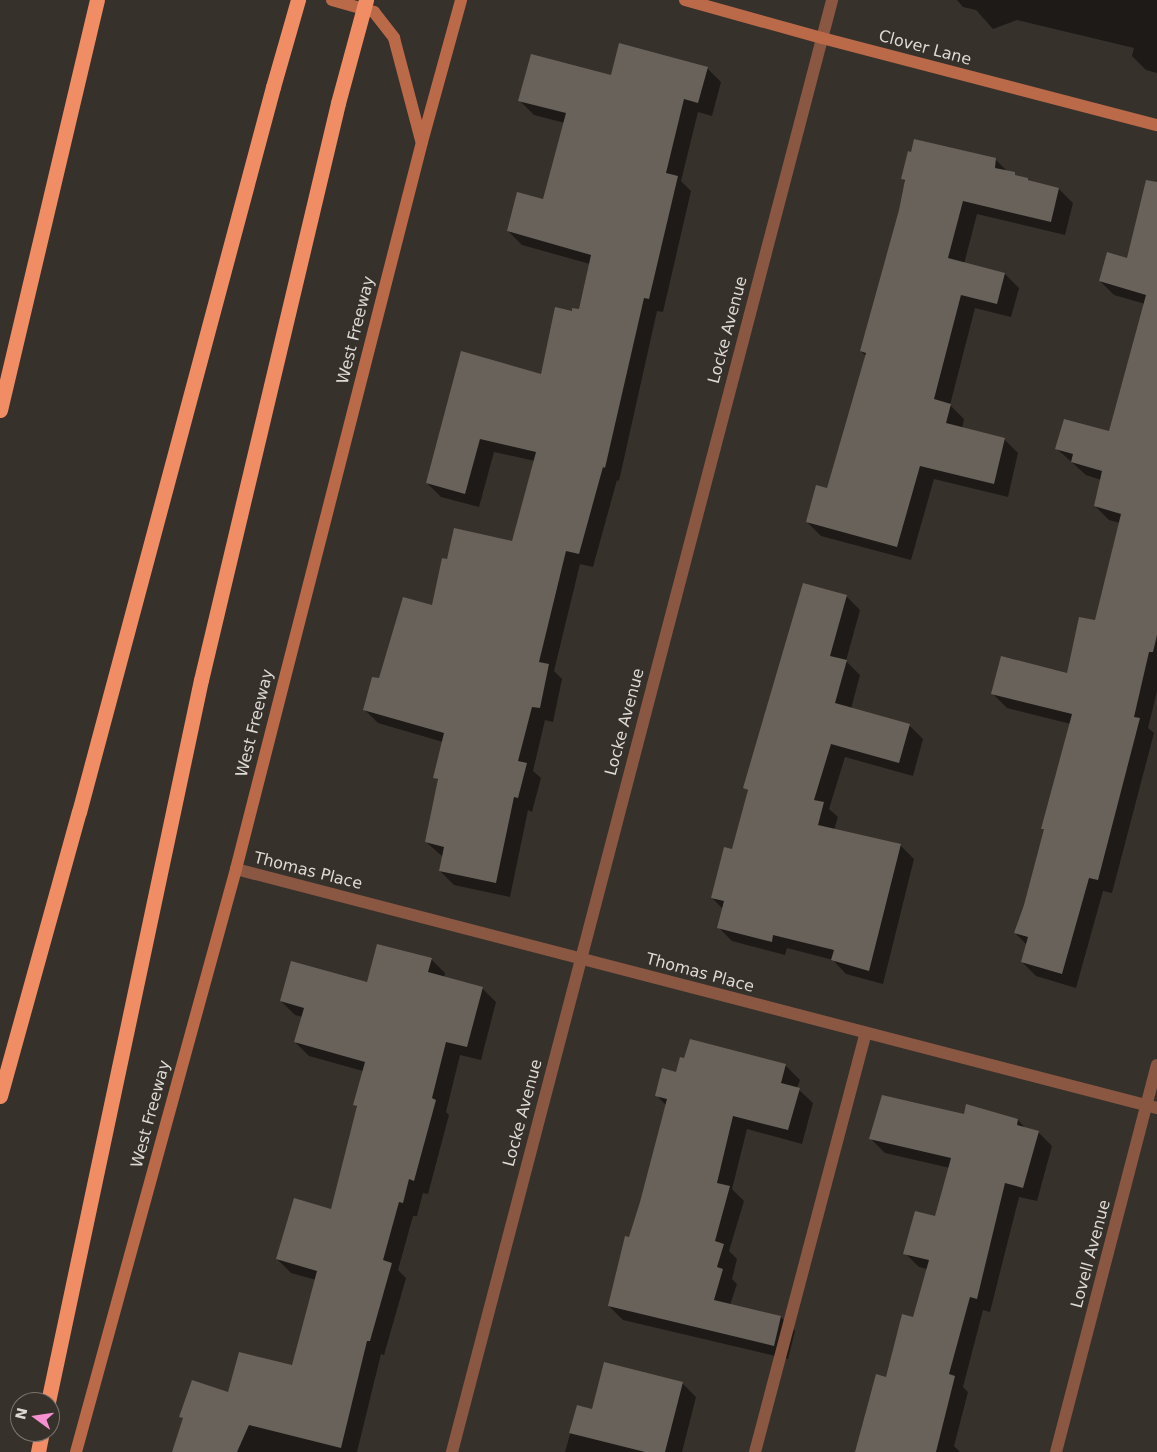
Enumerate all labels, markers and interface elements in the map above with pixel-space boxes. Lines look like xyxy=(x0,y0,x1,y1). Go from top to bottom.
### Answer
street label: Clover Lane xyxy=(877,26,973,70)
street label: West Freeway xyxy=(333,274,379,386)
street label: Locke Avenue xyxy=(704,274,752,386)
street label: Locke Avenue xyxy=(601,666,649,778)
street label: West Freeway xyxy=(232,667,278,779)
street label: Thomas Place xyxy=(252,848,364,894)
street label: Thomas Place xyxy=(644,949,756,997)
street label: Locke Avenue xyxy=(499,1057,547,1169)
street label: West Freeway xyxy=(127,1058,175,1170)
street label: Lovell Avenue xyxy=(1067,1198,1115,1310)
north arrow xyxy=(10,1392,60,1442)
text: N xyxy=(12,1406,31,1421)

